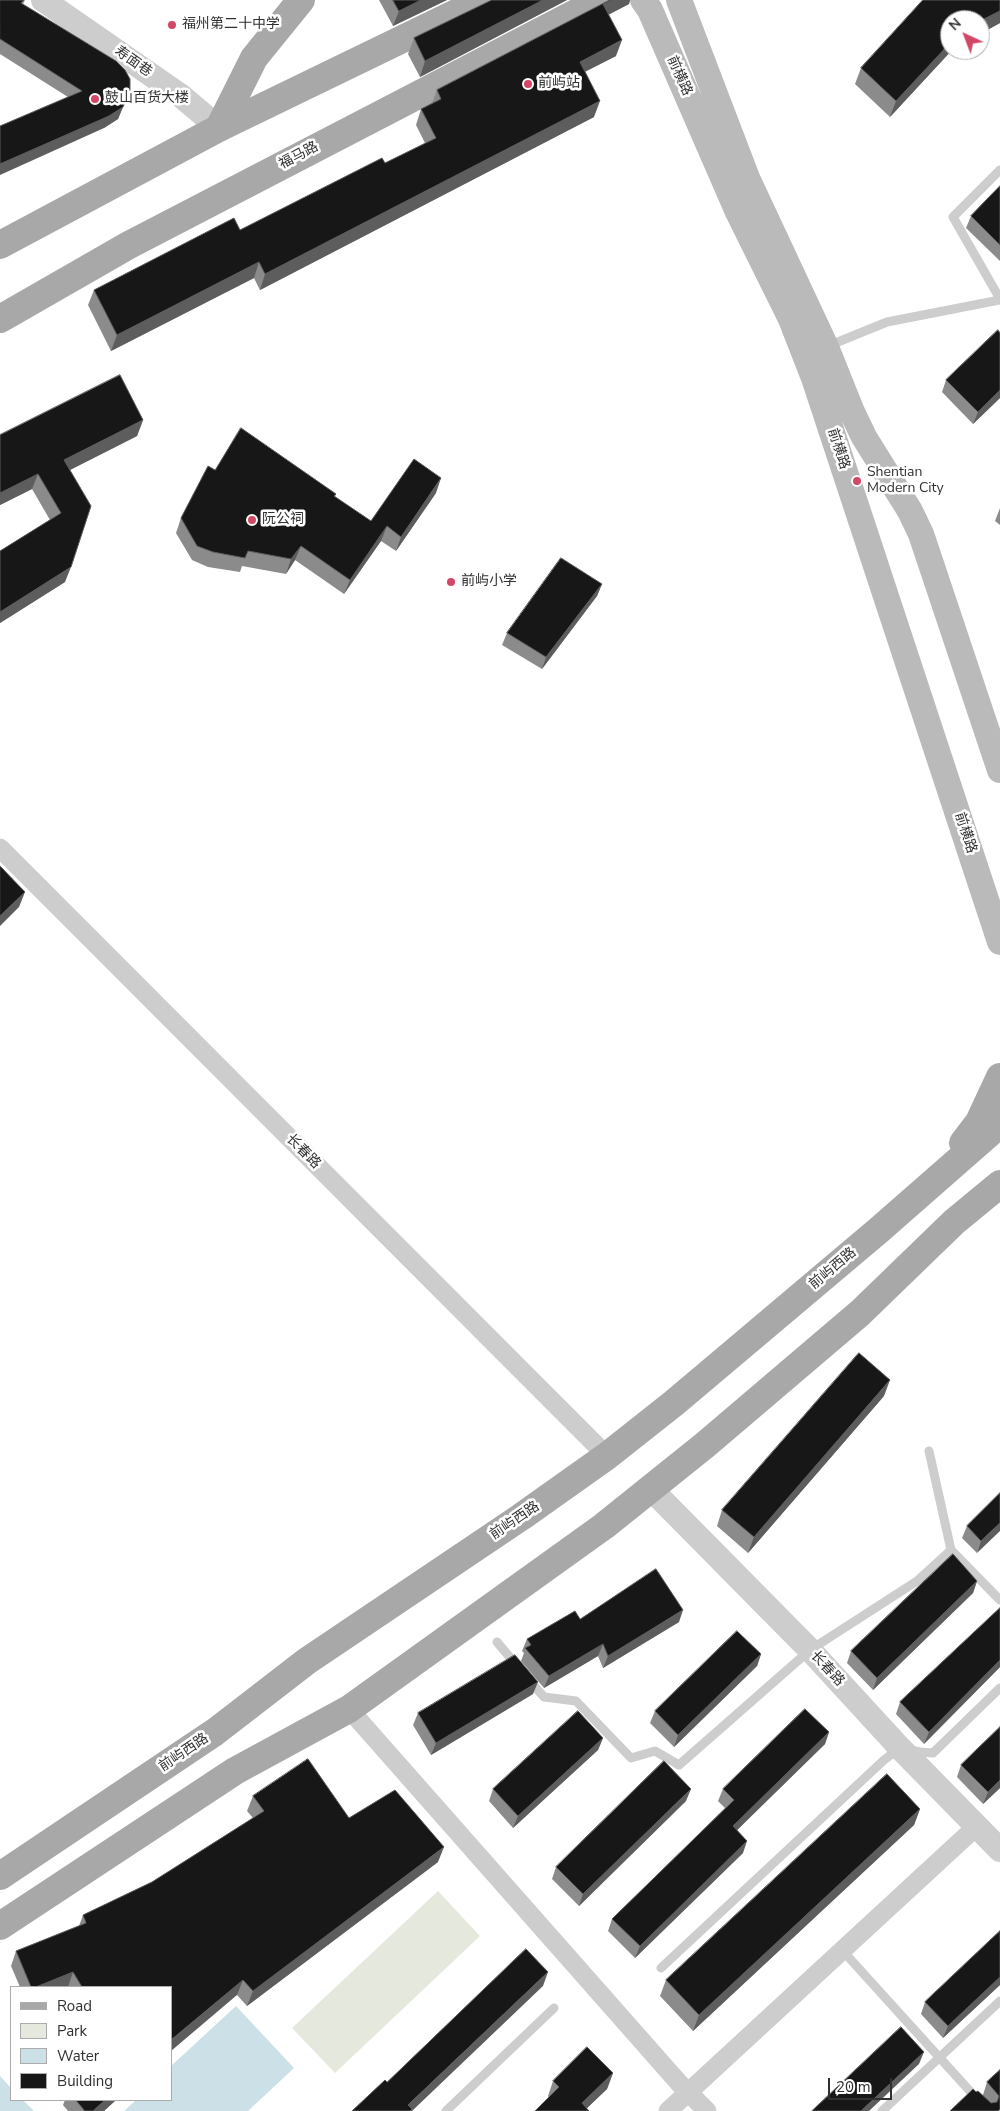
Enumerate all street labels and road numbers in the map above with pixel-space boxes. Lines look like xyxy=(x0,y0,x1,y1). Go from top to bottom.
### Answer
street label: 寿面巷 xyxy=(111,43,155,81)
street label: 前横路 xyxy=(663,53,695,99)
street label: 福马路 xyxy=(277,139,321,173)
street label: 前横路 xyxy=(824,426,852,472)
street label: 前横路 xyxy=(951,810,979,856)
street label: 长春路 xyxy=(282,1131,324,1173)
street label: 前屿西路 xyxy=(806,1245,860,1293)
street label: 前屿西路 xyxy=(487,1498,543,1544)
street label: 长春路 xyxy=(807,1648,847,1690)
street label: 前屿西路 xyxy=(156,1730,212,1776)

